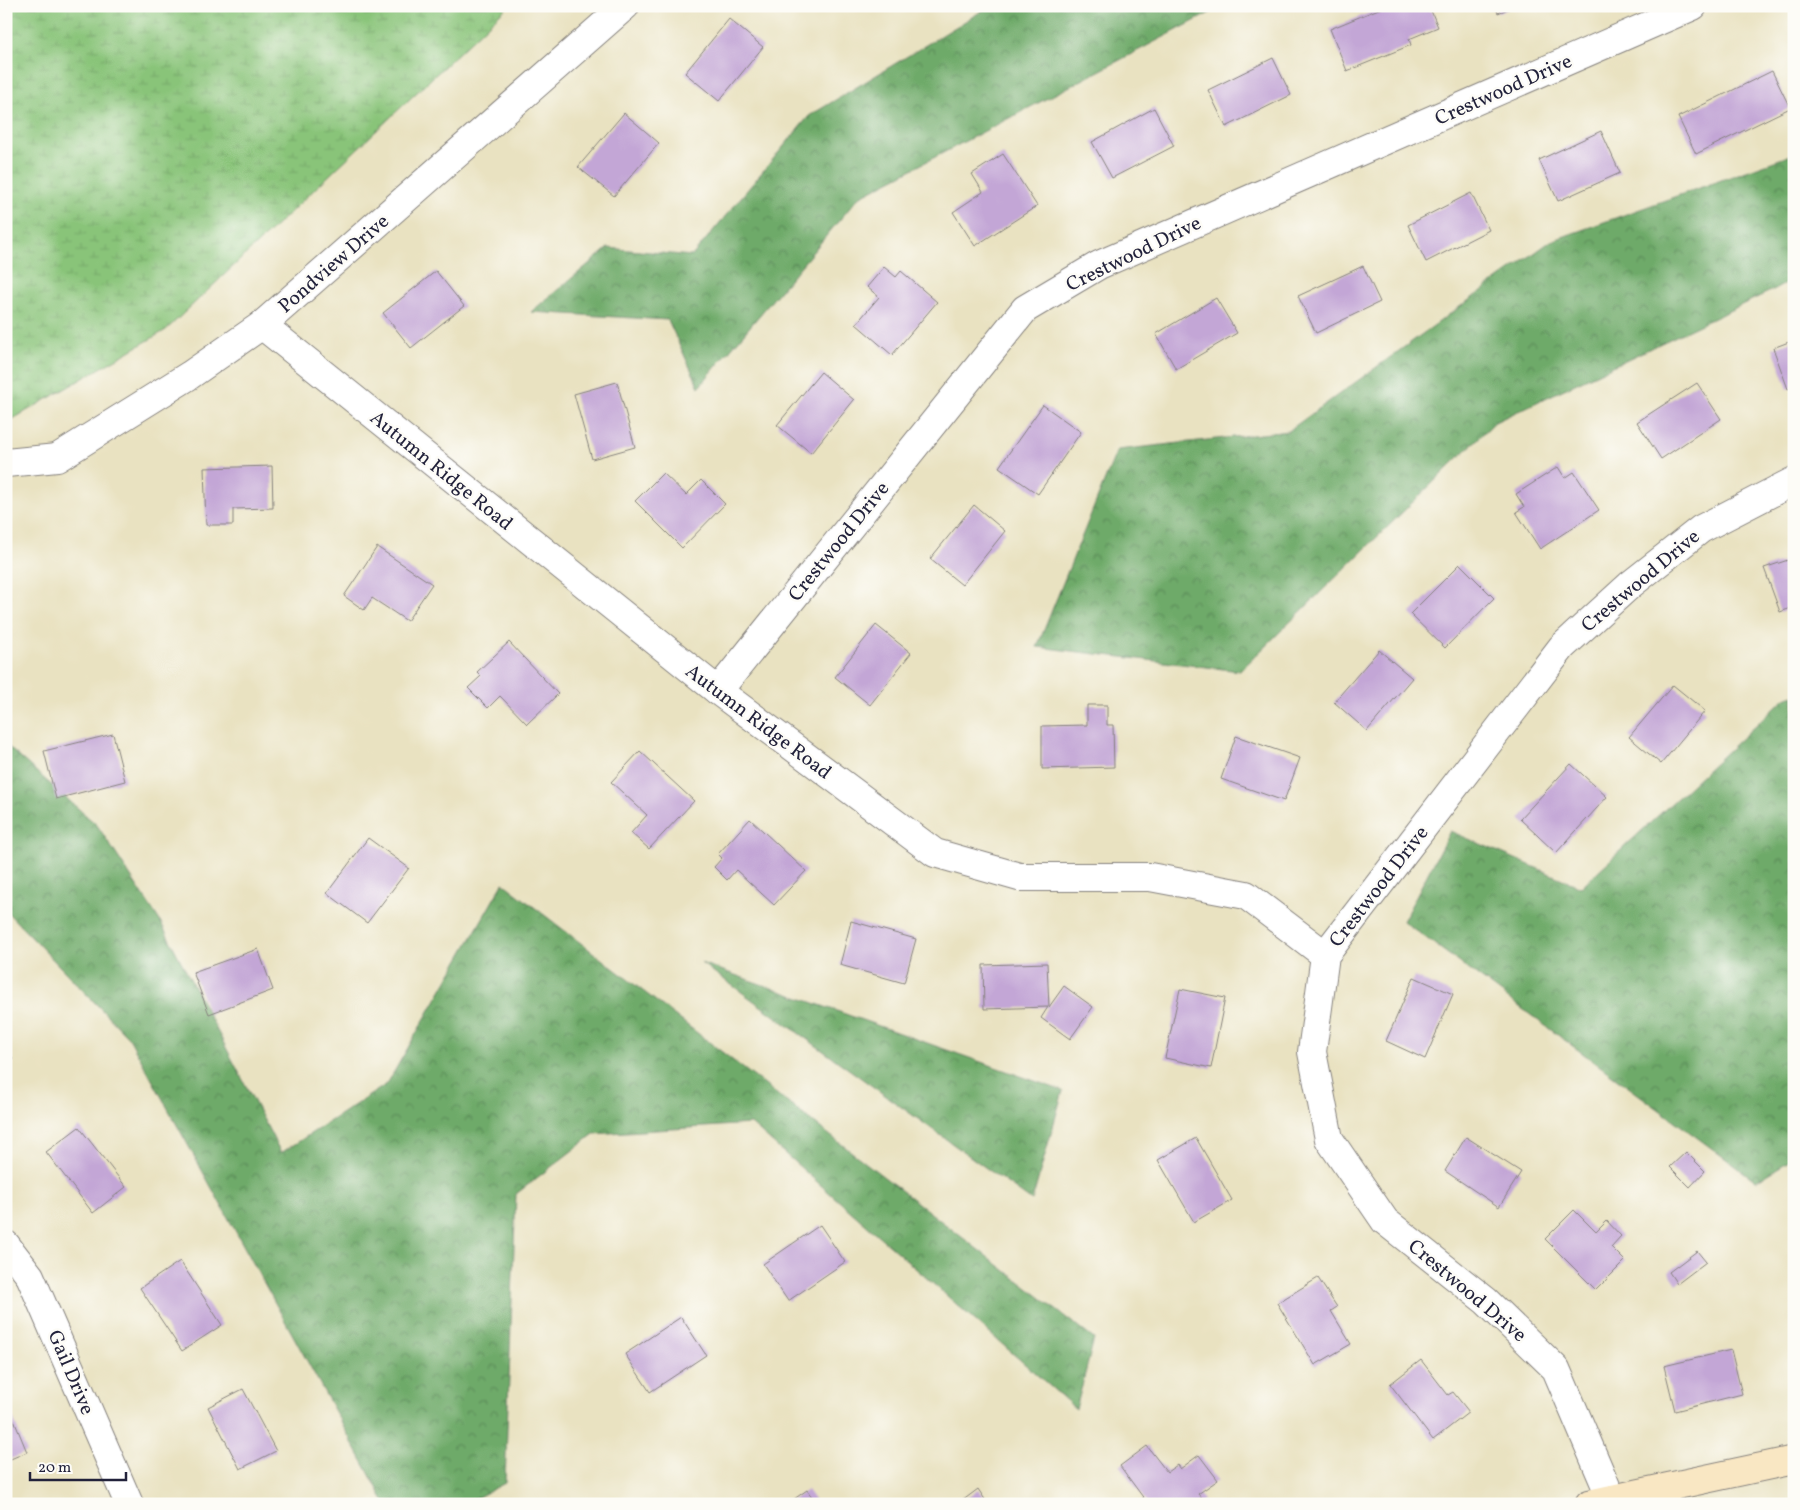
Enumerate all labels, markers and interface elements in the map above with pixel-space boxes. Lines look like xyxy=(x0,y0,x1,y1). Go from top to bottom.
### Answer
street label: Crestwood Drive xyxy=(1431,48,1577,134)
street label: Pondview Drive xyxy=(273,208,396,321)
street label: Crestwood Drive xyxy=(1062,210,1206,300)
street label: Autumn Ridge Road xyxy=(363,405,518,538)
street label: Crestwood Drive xyxy=(782,476,897,608)
street label: Crestwood Drive xyxy=(1576,524,1707,640)
street label: Autumn Ridge Road xyxy=(679,658,837,787)
street label: Crestwood Drive xyxy=(1323,821,1436,954)
street label: Crestwood Drive xyxy=(1401,1234,1532,1350)
street label: Gail Drive xyxy=(40,1326,101,1419)
scale bar xyxy=(30,1450,126,1482)
text: 20 m xyxy=(38,1458,71,1479)

